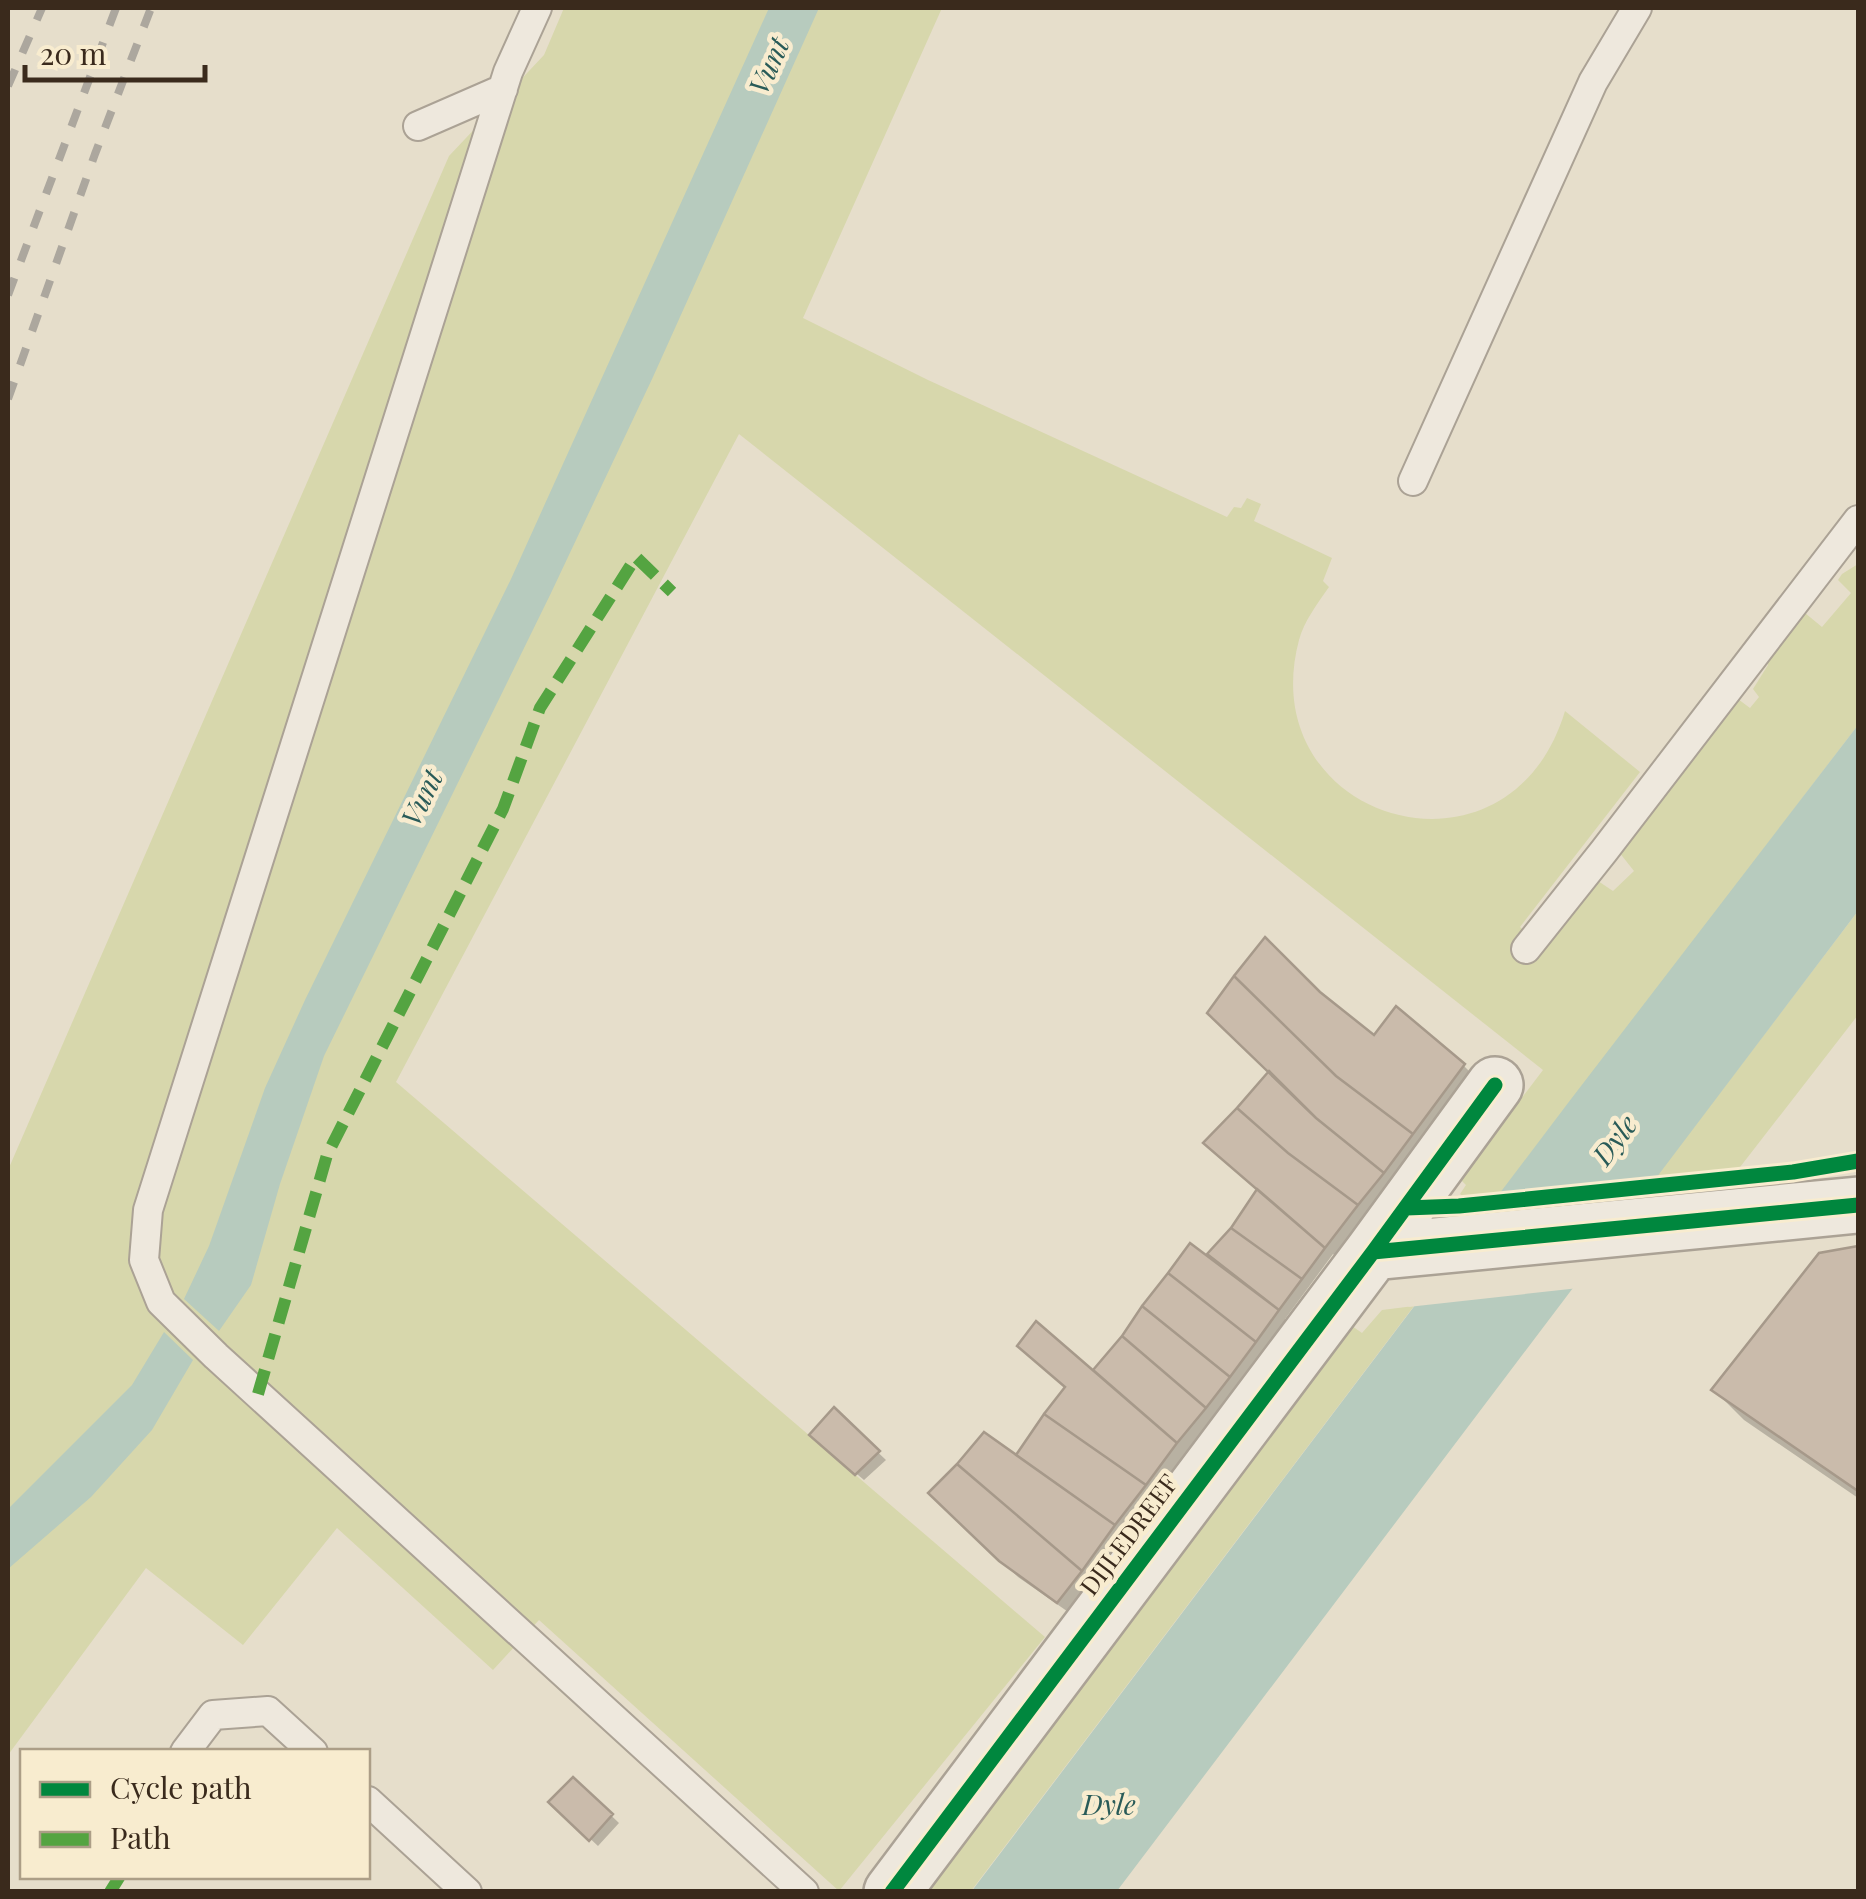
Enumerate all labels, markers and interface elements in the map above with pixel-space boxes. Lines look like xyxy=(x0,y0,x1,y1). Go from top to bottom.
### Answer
scale bar xyxy=(25,20,205,82)
water label: Vunt xyxy=(739,30,797,100)
text: 20 m xyxy=(40,33,107,73)
water label: Vunt xyxy=(391,761,451,832)
water label: Dyle xyxy=(1582,1107,1645,1172)
street label: DIJLEDREEF xyxy=(1072,1467,1184,1601)
legend xyxy=(20,1749,370,1879)
text: Cycle path xyxy=(110,1767,252,1807)
water label: Dyle xyxy=(1081,1785,1136,1822)
text: Path xyxy=(110,1817,171,1857)

